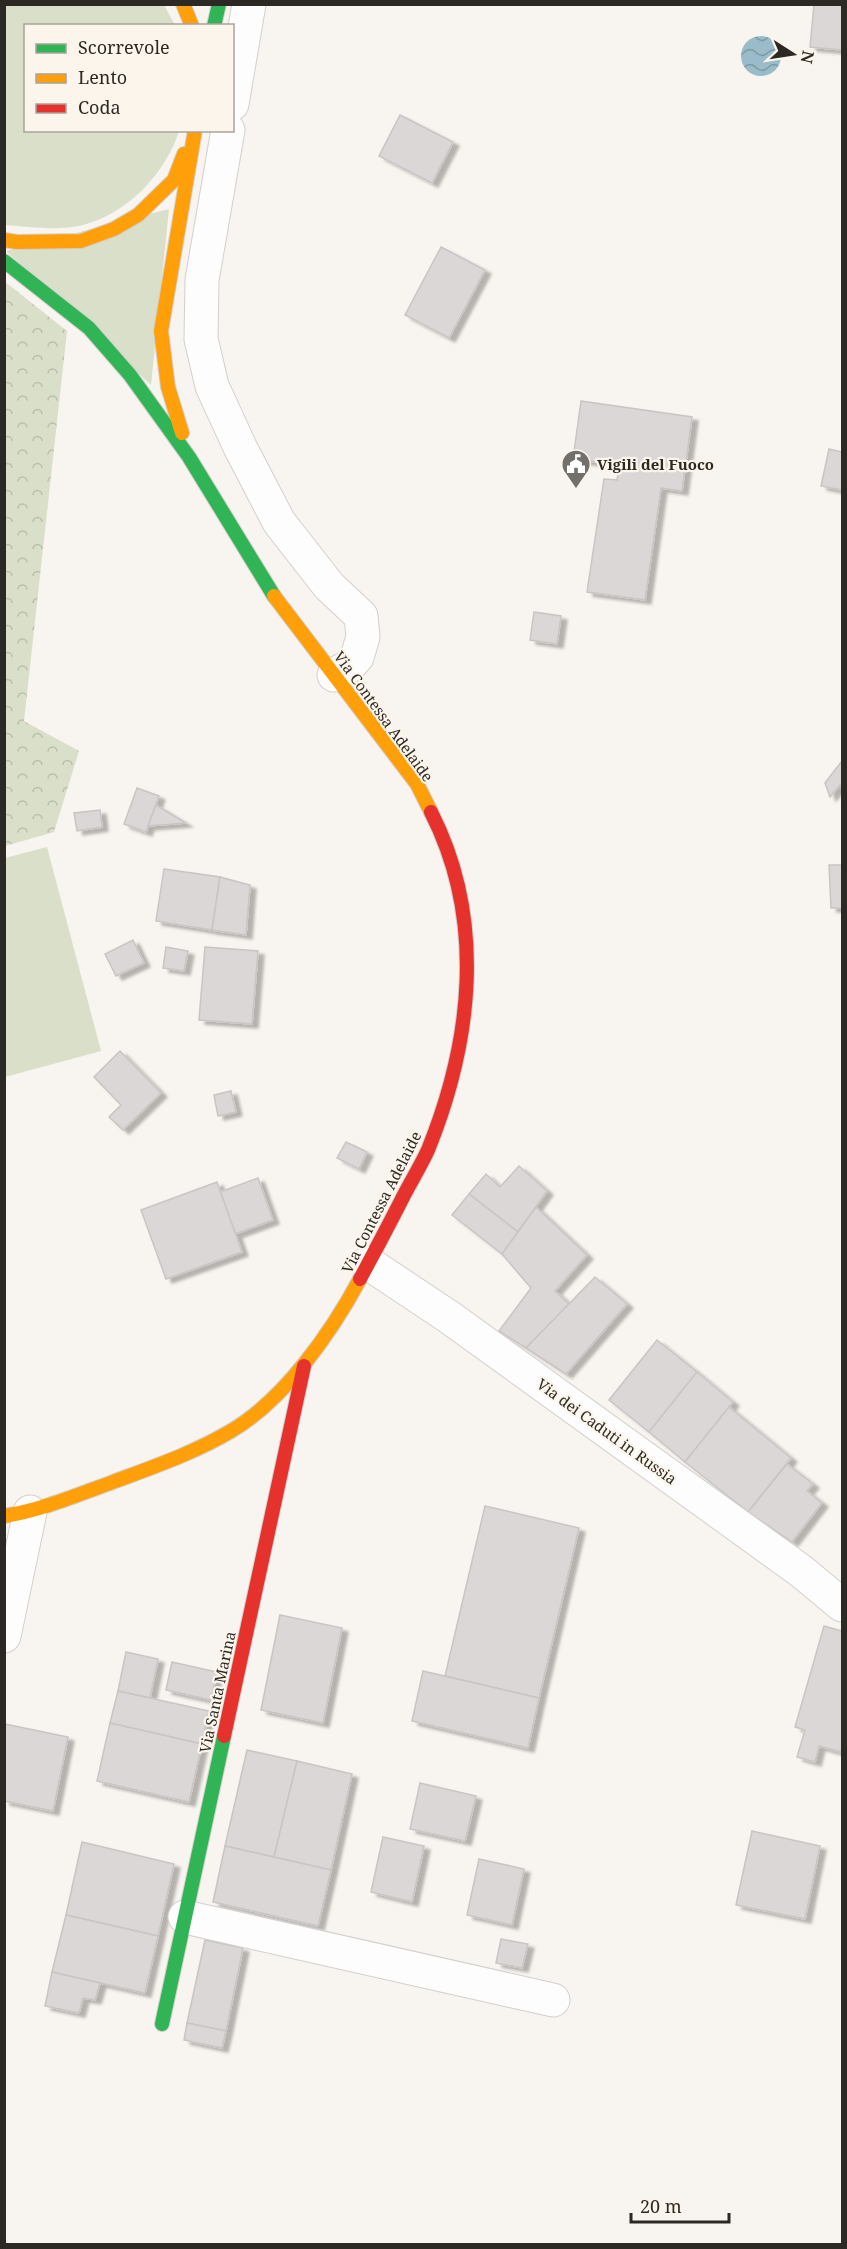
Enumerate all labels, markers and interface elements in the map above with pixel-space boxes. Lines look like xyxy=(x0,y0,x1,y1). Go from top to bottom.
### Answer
legend xyxy=(24,24,234,132)
north arrow xyxy=(763,24,823,84)
text: Scorrevole xyxy=(78,35,170,59)
text: N xyxy=(796,49,820,66)
text: Lento xyxy=(78,65,127,89)
text: Coda xyxy=(78,95,121,119)
public building icon: Vigili del Fuoco xyxy=(560,448,592,490)
place label: Vigili del Fuoco xyxy=(597,454,714,474)
street label: Via Contessa Adelaide xyxy=(330,647,438,785)
street label: Via Contessa Adelaide xyxy=(337,1128,425,1276)
street label: Via dei Caduti in Russia xyxy=(533,1374,681,1488)
street label: Via Santa Marina xyxy=(194,1629,240,1755)
scale bar xyxy=(631,2186,728,2224)
text: 20 m xyxy=(640,2194,682,2218)

